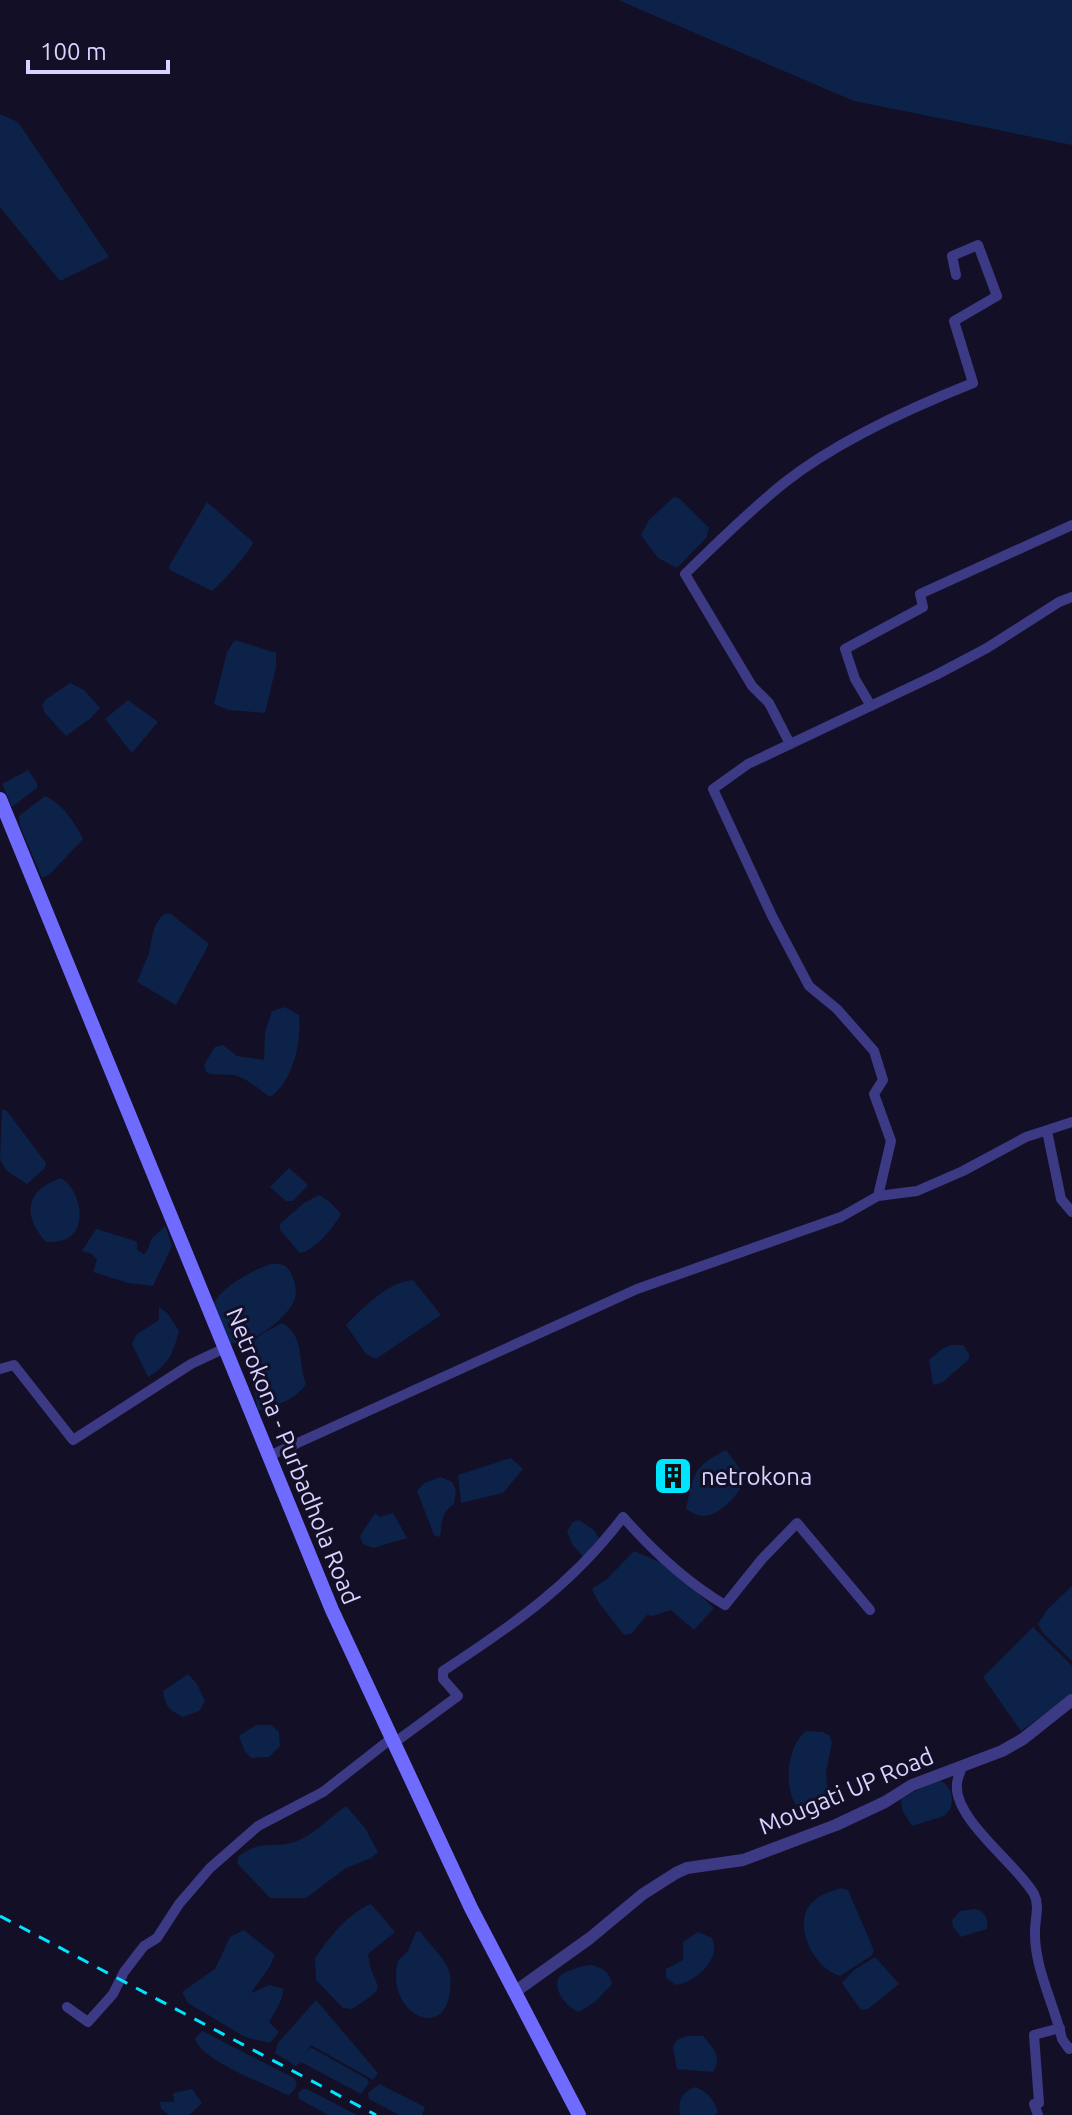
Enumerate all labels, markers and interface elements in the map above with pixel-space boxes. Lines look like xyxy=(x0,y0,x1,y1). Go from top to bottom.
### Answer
scale bar xyxy=(28,24,168,74)
text: 100 m xyxy=(40,38,107,65)
street label: Netrokona - Purbadhola Road xyxy=(221,1304,365,1608)
building icon: netrokona xyxy=(652,1455,694,1497)
place label: netrokona xyxy=(701,1463,812,1490)
street label: Mougati UP Road xyxy=(755,1742,937,1840)

